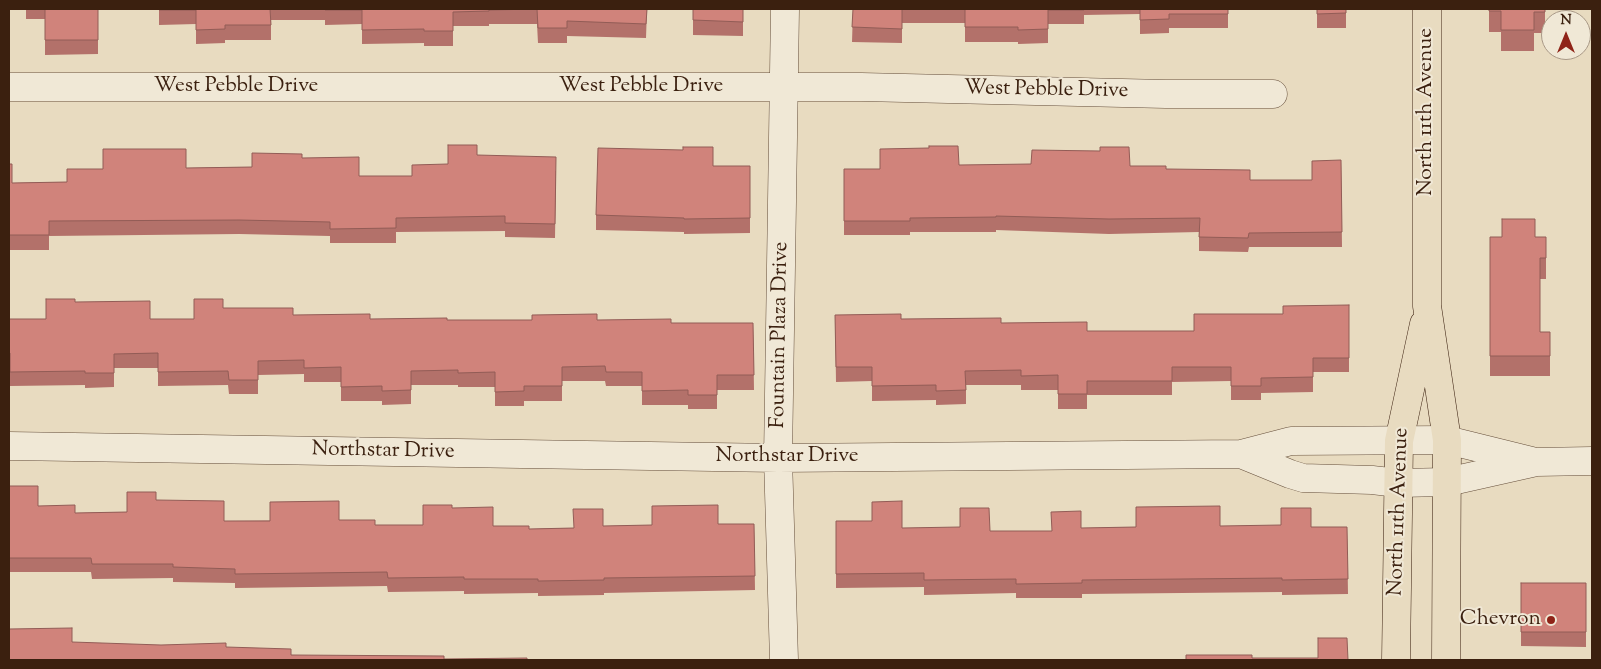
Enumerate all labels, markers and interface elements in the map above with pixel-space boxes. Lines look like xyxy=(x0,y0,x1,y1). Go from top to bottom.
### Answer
north arrow xyxy=(1541,10,1591,60)
text: N xyxy=(1560,11,1572,31)
street label: North 11th Avenue xyxy=(1414,28,1440,196)
street label: West Pebble Drive xyxy=(154,74,318,100)
street label: West Pebble Drive xyxy=(559,74,723,100)
street label: West Pebble Drive xyxy=(964,77,1128,105)
street label: Fountain Plaza Drive xyxy=(767,241,795,429)
street label: North 11th Avenue xyxy=(1384,427,1416,597)
street label: Northstar Drive xyxy=(311,438,455,466)
street label: Northstar Drive xyxy=(715,444,859,470)
place label: Chevron xyxy=(1460,607,1541,633)
marker: Chevron xyxy=(1545,614,1557,626)

